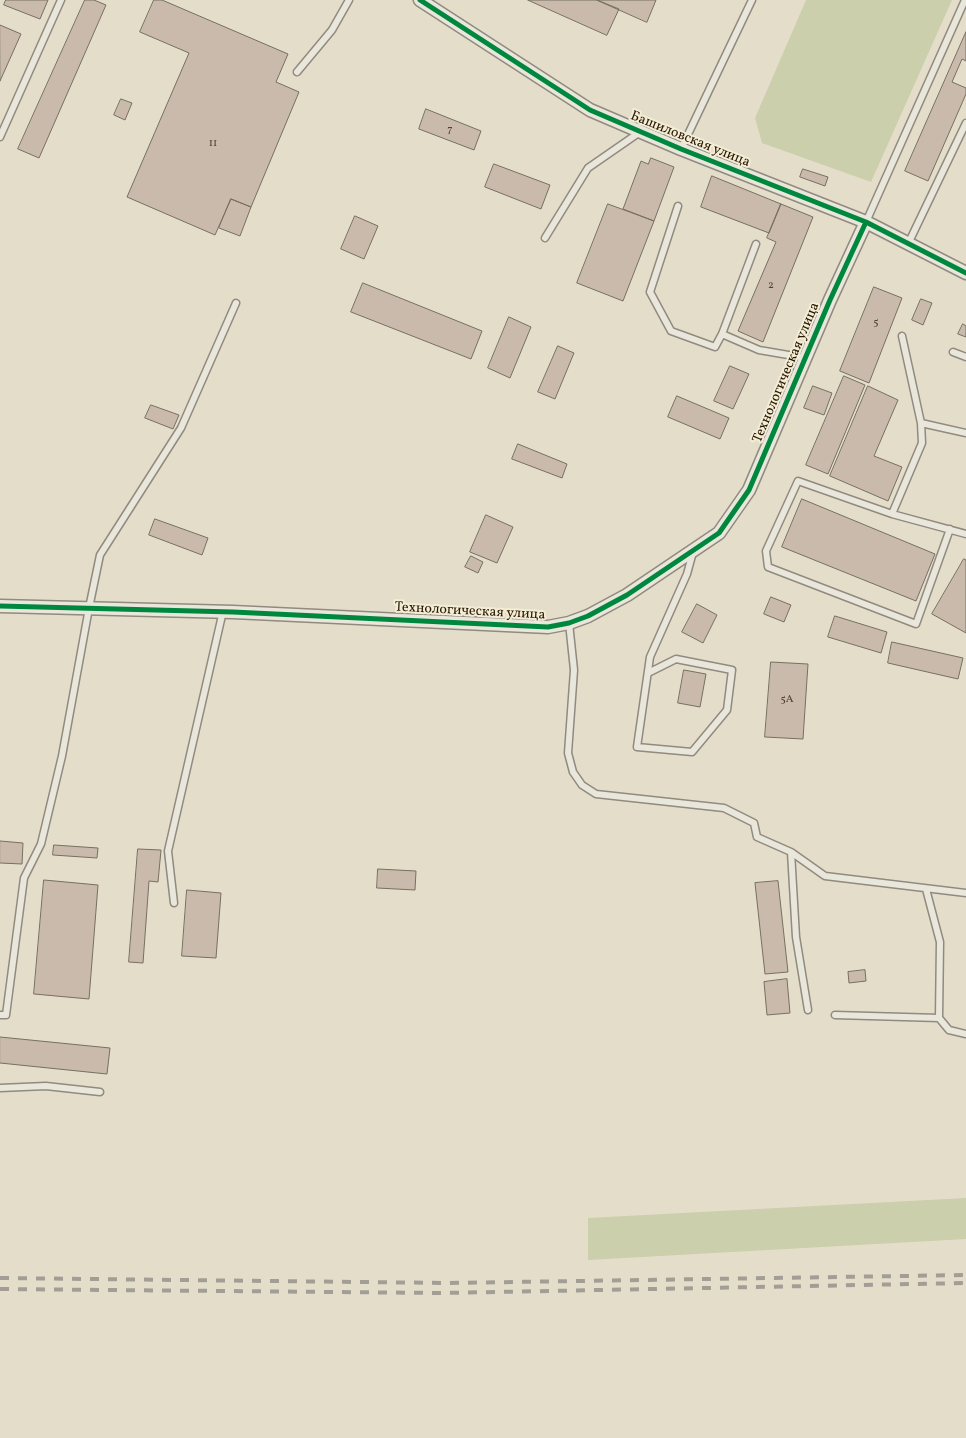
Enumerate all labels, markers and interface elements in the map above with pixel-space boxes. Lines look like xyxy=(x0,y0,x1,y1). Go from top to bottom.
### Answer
street label: Башиловская улица xyxy=(628,108,752,172)
house number: 7 xyxy=(447,123,453,137)
house number: 11 xyxy=(209,137,217,151)
house number: 2 xyxy=(768,279,774,293)
street label: Технологическая улица xyxy=(750,300,824,446)
house number: 5 xyxy=(873,316,879,330)
street label: Технологическая улица xyxy=(394,600,546,624)
house number: 5А xyxy=(780,693,794,707)

